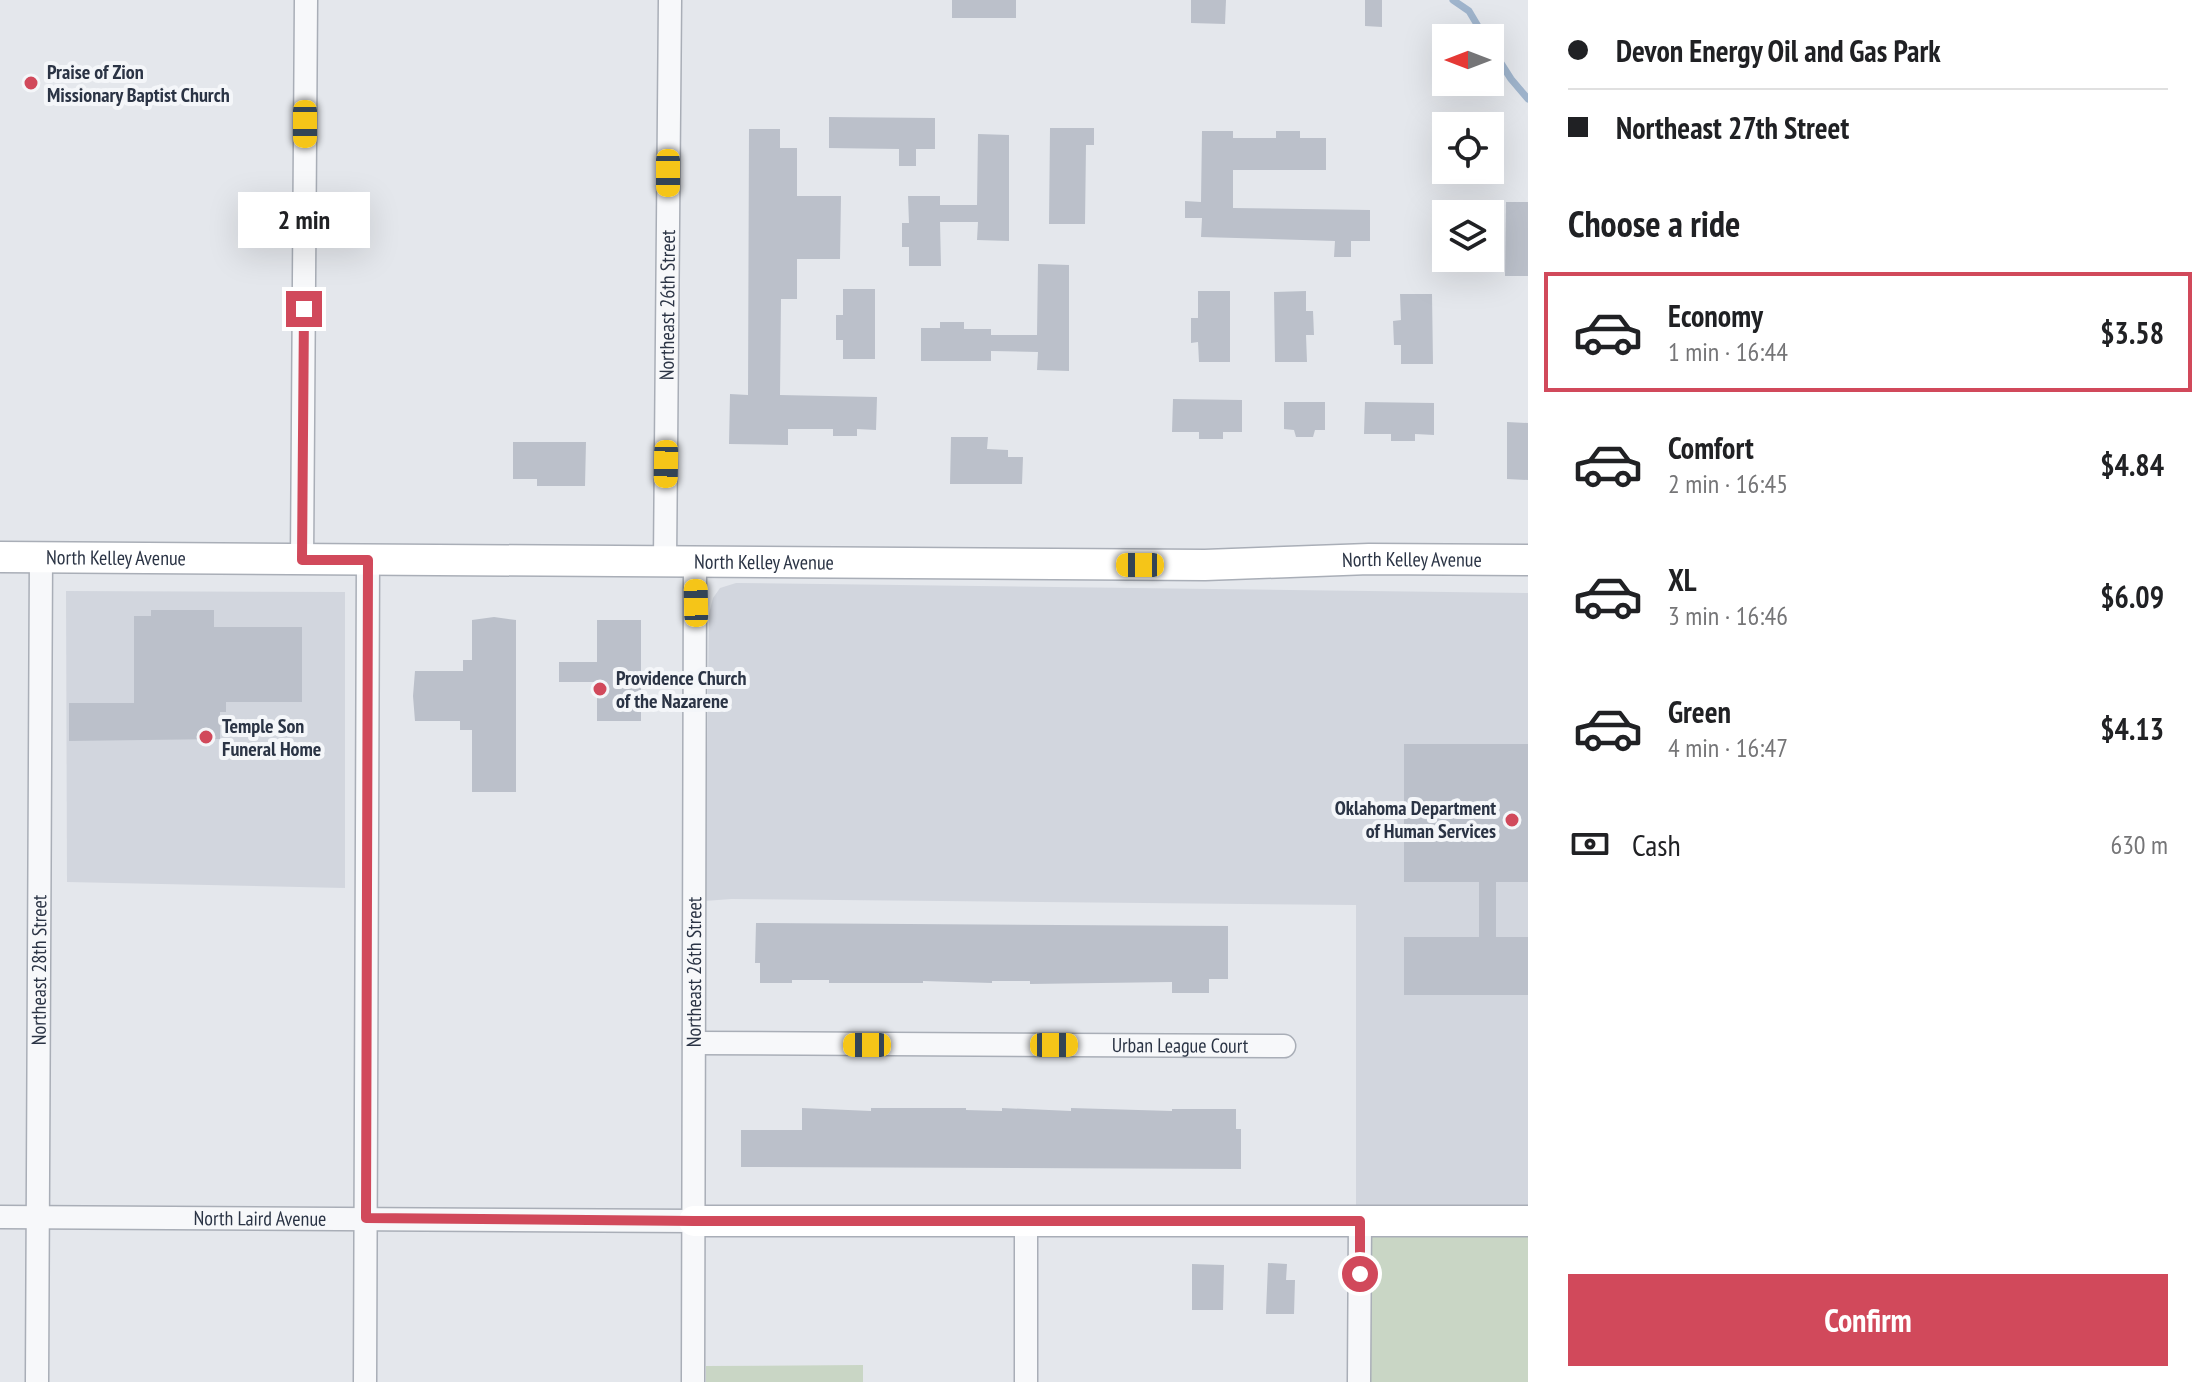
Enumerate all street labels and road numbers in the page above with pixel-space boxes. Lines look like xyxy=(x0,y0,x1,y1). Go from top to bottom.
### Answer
street label: Northeast 26th Street xyxy=(654,229,681,380)
street label: North Kelley Avenue xyxy=(46,544,186,571)
street label: North Kelley Avenue xyxy=(1341,546,1482,573)
street label: North Kelley Avenue xyxy=(694,549,834,576)
street label: Northeast 28th Street xyxy=(26,894,52,1045)
street label: Northeast 26th Street xyxy=(681,896,707,1047)
street label: Urban League Court xyxy=(1112,1032,1249,1059)
street label: North Laird Avenue xyxy=(194,1205,326,1232)

